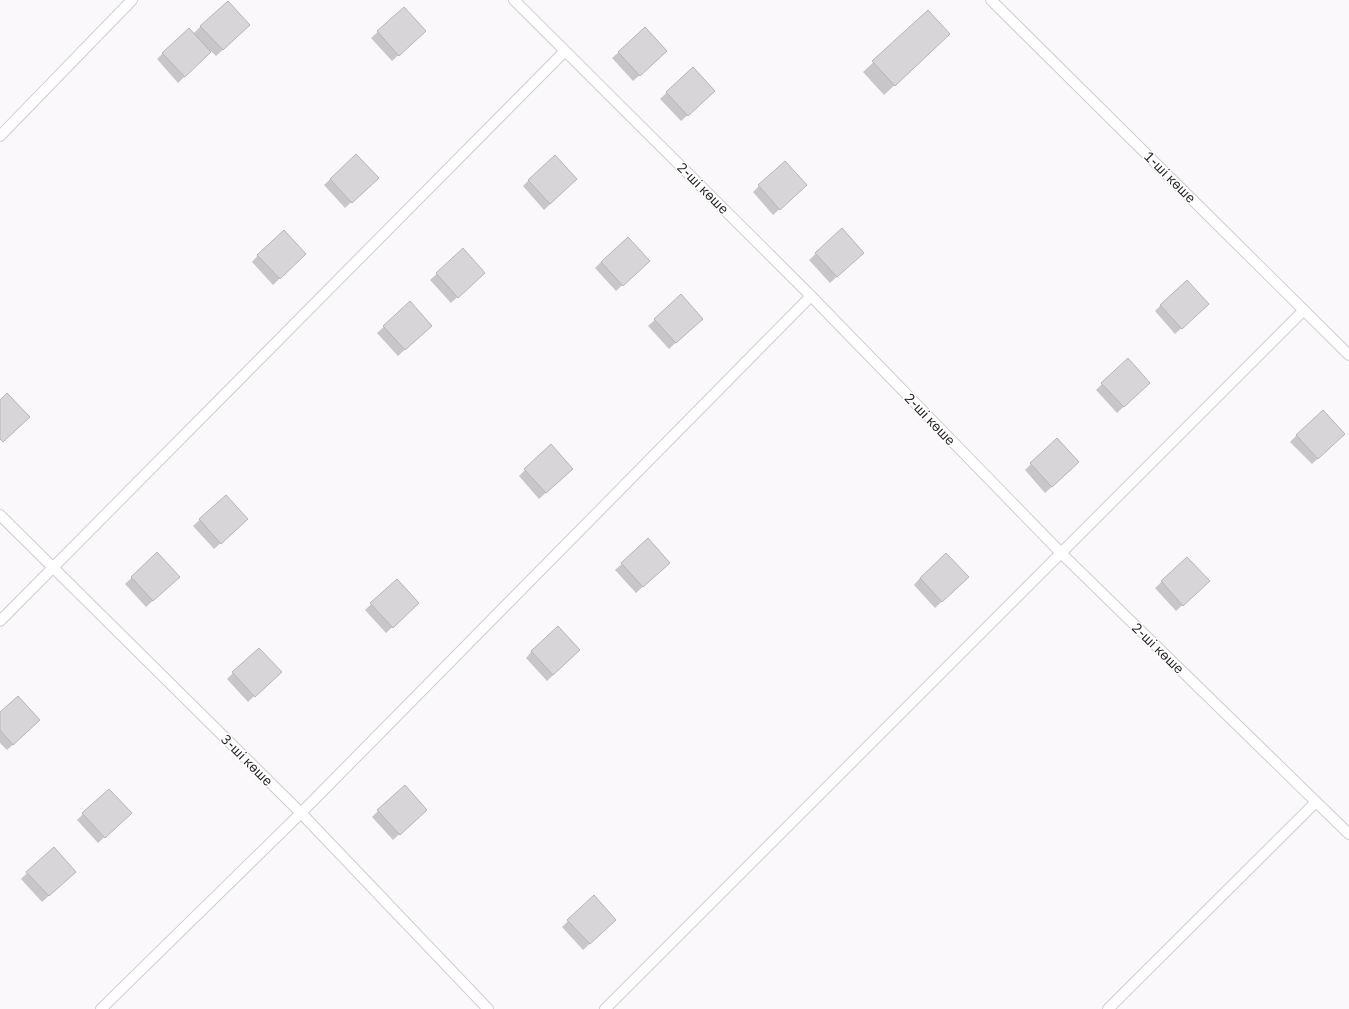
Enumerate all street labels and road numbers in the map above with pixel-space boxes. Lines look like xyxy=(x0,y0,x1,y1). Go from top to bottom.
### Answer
street label: 1-ші көше xyxy=(1140,147,1200,207)
street label: 2-ші көше xyxy=(673,158,733,218)
street label: 2-ші көше xyxy=(901,389,960,449)
street label: 2-ші көше xyxy=(1128,619,1188,678)
street label: 3-ші көше xyxy=(217,730,277,790)

